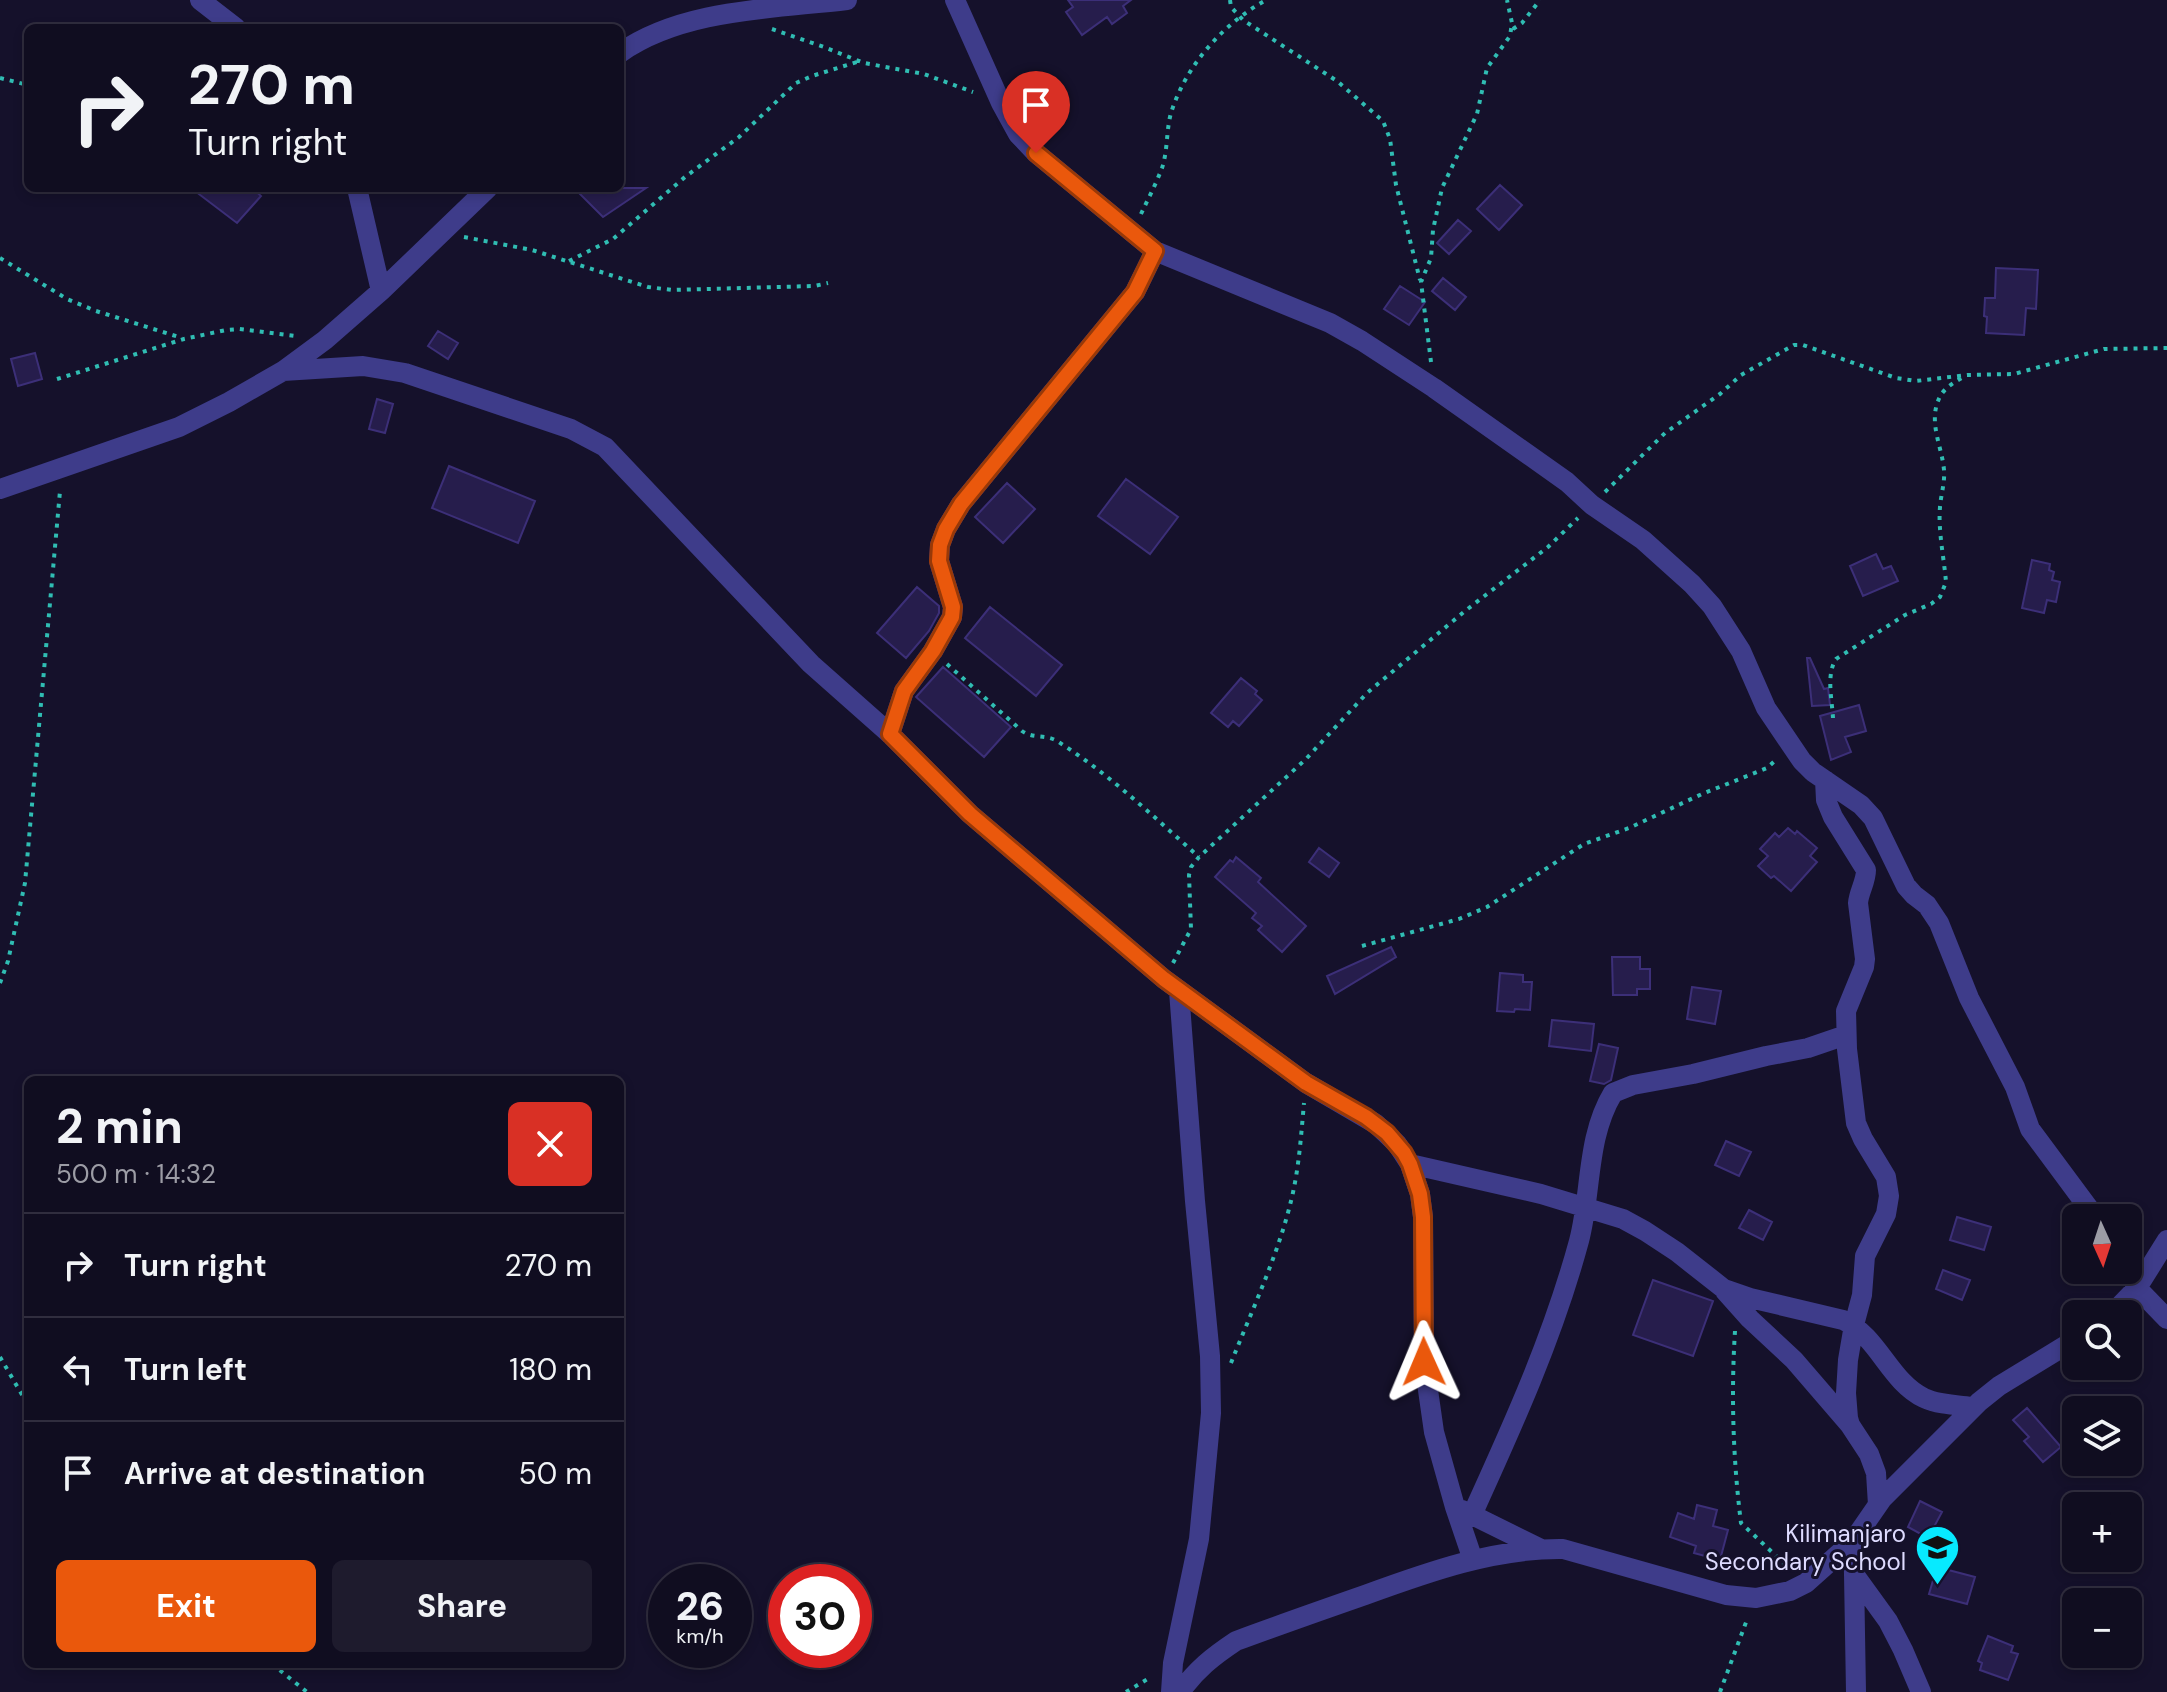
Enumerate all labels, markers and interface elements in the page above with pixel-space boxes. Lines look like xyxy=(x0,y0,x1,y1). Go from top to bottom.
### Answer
text: 270 m xyxy=(188,48,355,121)
icon: right xyxy=(56,56,160,160)
pin xyxy=(1002,71,1070,153)
icon: arrive xyxy=(1014,83,1058,127)
text: Turn right xyxy=(188,119,347,166)
text: 2 min xyxy=(56,1095,183,1158)
button: close xyxy=(508,1102,592,1186)
text: 500 m · 14:32 xyxy=(56,1157,216,1191)
north arrow xyxy=(2062,1204,2142,1284)
map controls xyxy=(2062,1204,2142,1668)
icon: right xyxy=(56,1243,100,1287)
text: Turn right xyxy=(124,1246,267,1285)
text: 270 m xyxy=(504,1246,592,1285)
button: search xyxy=(2062,1300,2142,1380)
position arrow xyxy=(1382,1320,1466,1404)
icon: left xyxy=(56,1347,100,1391)
text: Turn left xyxy=(124,1350,247,1389)
text: 180 m xyxy=(509,1350,592,1389)
button: layers xyxy=(2062,1396,2142,1476)
icon: arrive xyxy=(56,1451,100,1495)
text: Arrive at destination xyxy=(124,1454,425,1493)
text: 50 m xyxy=(518,1454,592,1493)
button: + xyxy=(2062,1492,2142,1572)
place label: Kilimanjaro Secondary School xyxy=(1705,1518,1906,1577)
school or university icon: Kilimanjaro Secondary School xyxy=(1913,1523,1961,1586)
button: Exit xyxy=(56,1560,316,1652)
button: Share xyxy=(332,1560,592,1652)
speed limit sign: 30 xyxy=(768,1564,872,1668)
text: 26 xyxy=(676,1580,724,1632)
button: − xyxy=(2062,1588,2142,1668)
text: km/h xyxy=(676,1623,724,1649)

